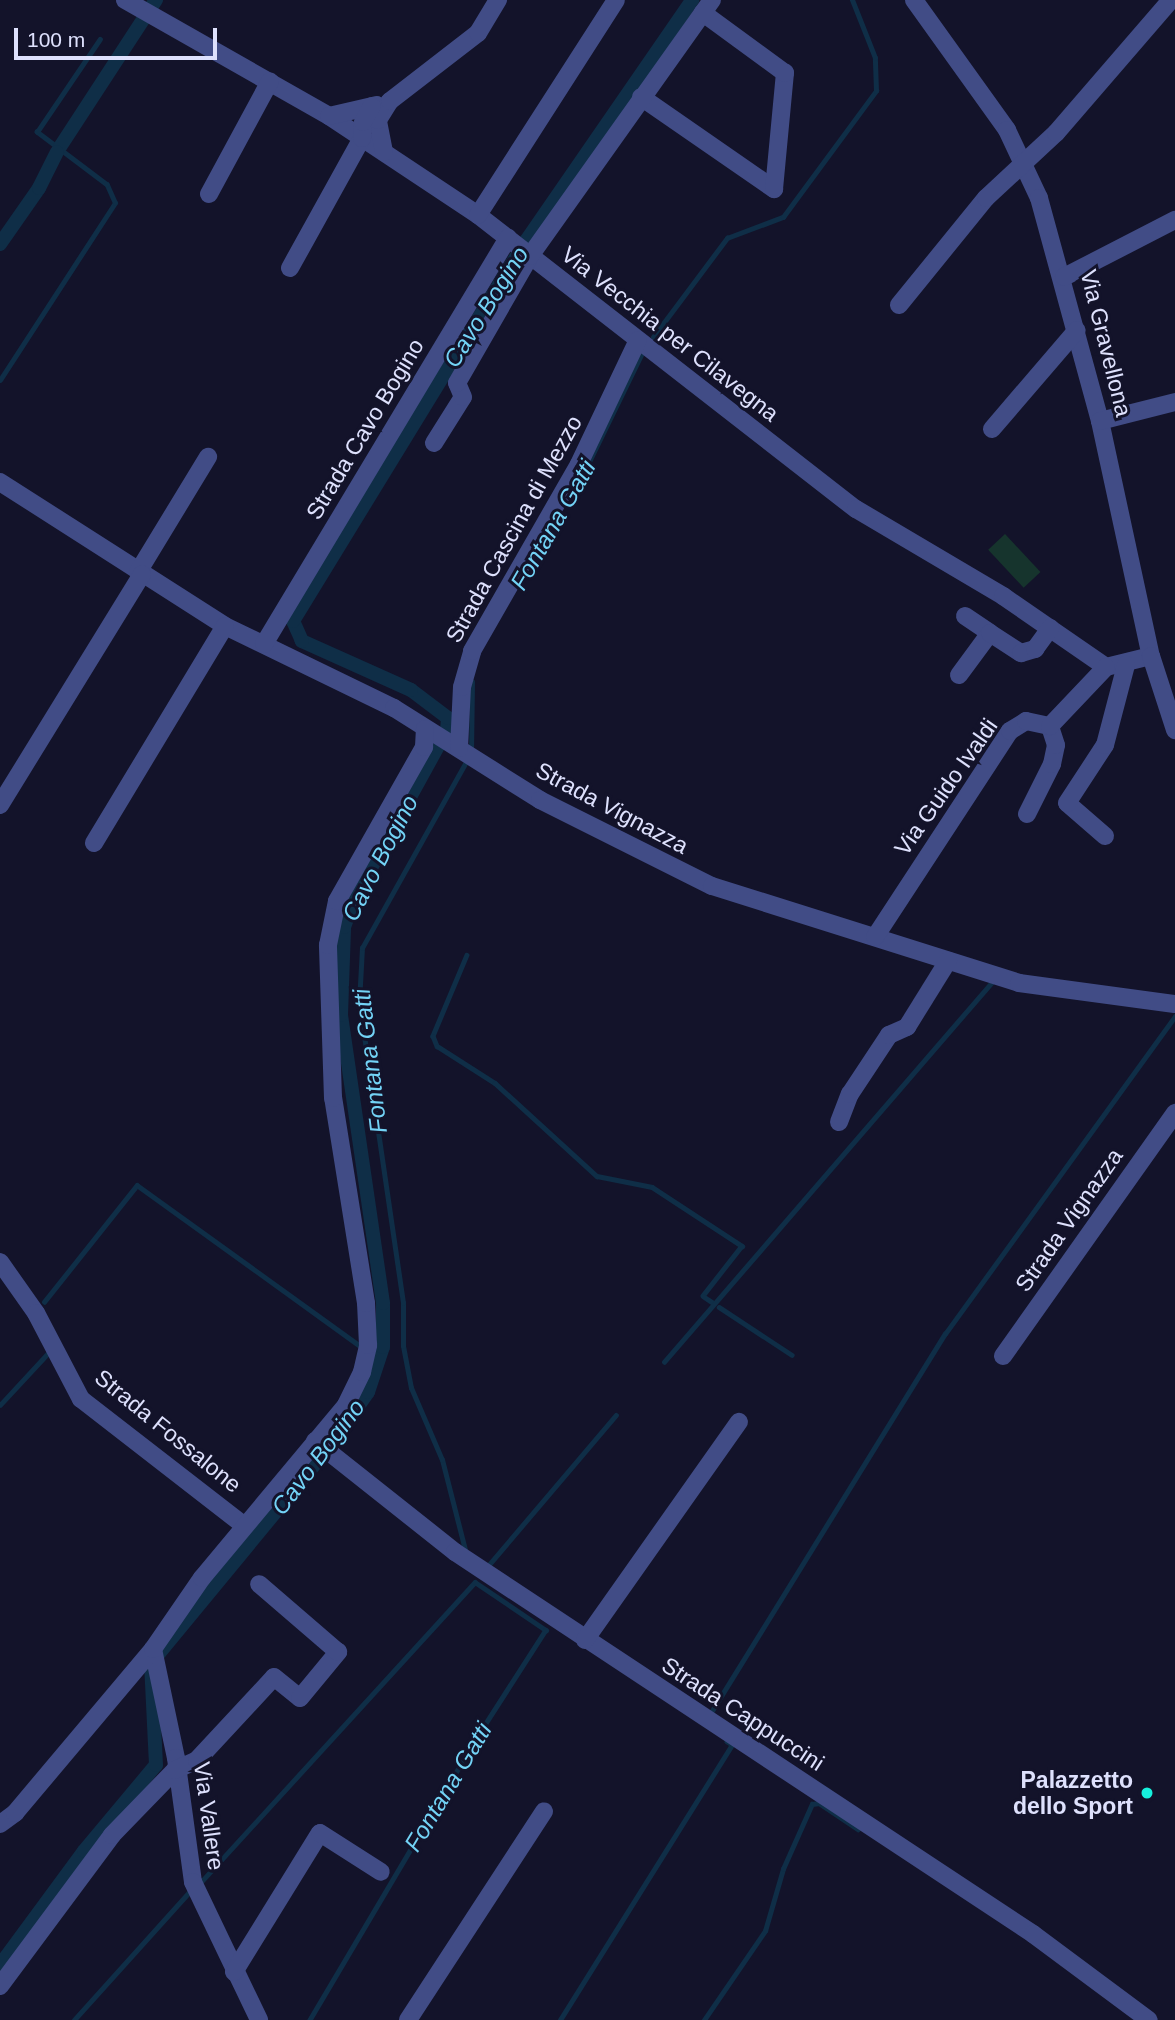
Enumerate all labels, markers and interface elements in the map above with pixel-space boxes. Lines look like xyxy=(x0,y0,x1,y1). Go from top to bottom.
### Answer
scale bar xyxy=(18,14,220,58)
text: 100 m xyxy=(27,28,85,51)
water label: Cavo Bogino xyxy=(437,241,535,373)
street label: Via Vecchia per Cilavegna xyxy=(556,241,784,427)
street label: Via Gravellona xyxy=(1074,267,1138,419)
street label: Strada Cavo Bogino xyxy=(300,334,430,524)
street label: Strada Cascina di Mezzo xyxy=(440,411,588,647)
water label: Fontana Gatti xyxy=(504,455,602,595)
street label: Via Guido Ivaldi xyxy=(889,713,1003,861)
street label: Strada Vignazza xyxy=(531,756,693,860)
water label: Cavo Bogino xyxy=(336,790,424,926)
water label: Fontana Gatti xyxy=(347,987,393,1135)
street label: Strada Vignazza xyxy=(1009,1143,1129,1297)
street label: Strada Fossalone xyxy=(89,1364,247,1498)
water label: Cavo Bogino xyxy=(265,1393,371,1521)
street label: Strada Cappuccini xyxy=(657,1651,829,1777)
water label: Fontana Gatti xyxy=(398,1717,498,1857)
street label: Via Vallere xyxy=(188,1760,230,1872)
place label: Palazzetto dello Sport xyxy=(1013,1766,1133,1820)
marker: Palazzetto dello Sport xyxy=(1139,1785,1155,1801)

